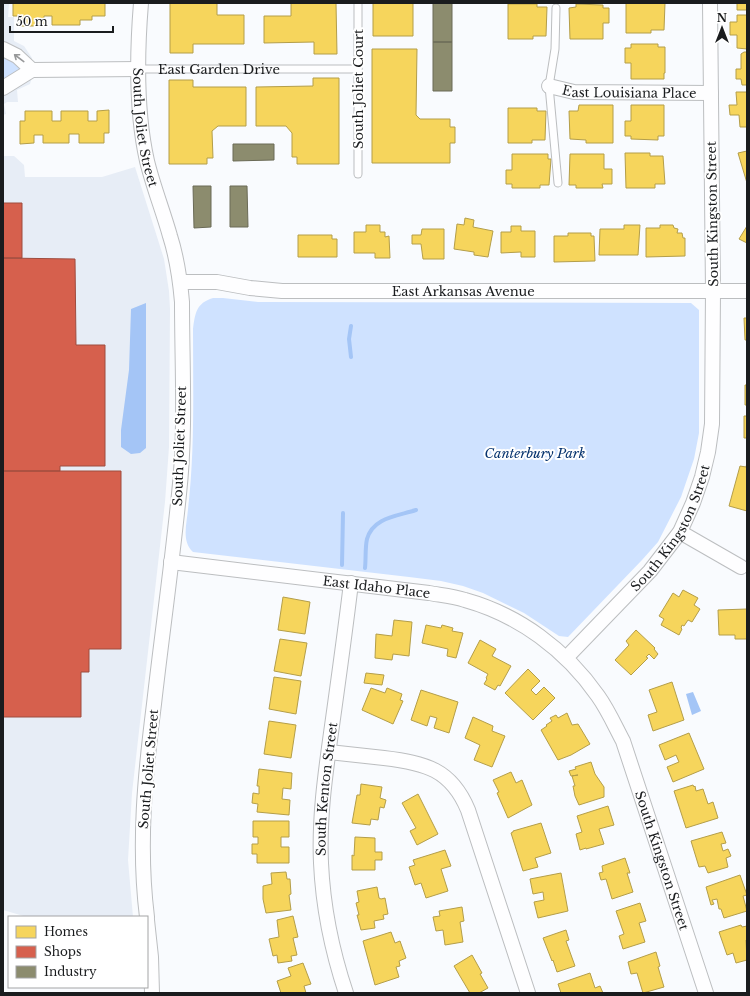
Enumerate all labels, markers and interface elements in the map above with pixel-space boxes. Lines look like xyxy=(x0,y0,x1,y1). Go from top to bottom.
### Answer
scale bar xyxy=(10,8,113,34)
north arrow xyxy=(702,8,742,48)
text: N xyxy=(717,11,728,25)
text: 50 m xyxy=(16,14,48,29)
street label: South Joliet Court xyxy=(350,29,367,149)
one-way arrow xyxy=(13,54,24,62)
street label: East Garden Drive xyxy=(158,61,280,78)
street label: South Joliet Street xyxy=(129,68,162,189)
street label: East Louisiana Place xyxy=(560,81,697,102)
street label: South Kingston Street xyxy=(703,141,722,287)
street label: East Arkansas Avenue xyxy=(392,283,535,300)
street label: South Joliet Street xyxy=(169,386,190,506)
park label: Canterbury Park xyxy=(485,445,586,462)
street label: South Kingston Street xyxy=(627,463,714,595)
street label: East Idaho Place xyxy=(322,572,431,602)
street label: South Joliet Street xyxy=(135,708,162,830)
street label: South Kenton Street xyxy=(313,721,341,856)
street label: South Kingston Street xyxy=(631,789,693,932)
legend xyxy=(8,916,148,988)
text: Homes xyxy=(44,924,88,939)
text: Shops xyxy=(44,944,81,959)
text: Industry xyxy=(44,964,97,979)

